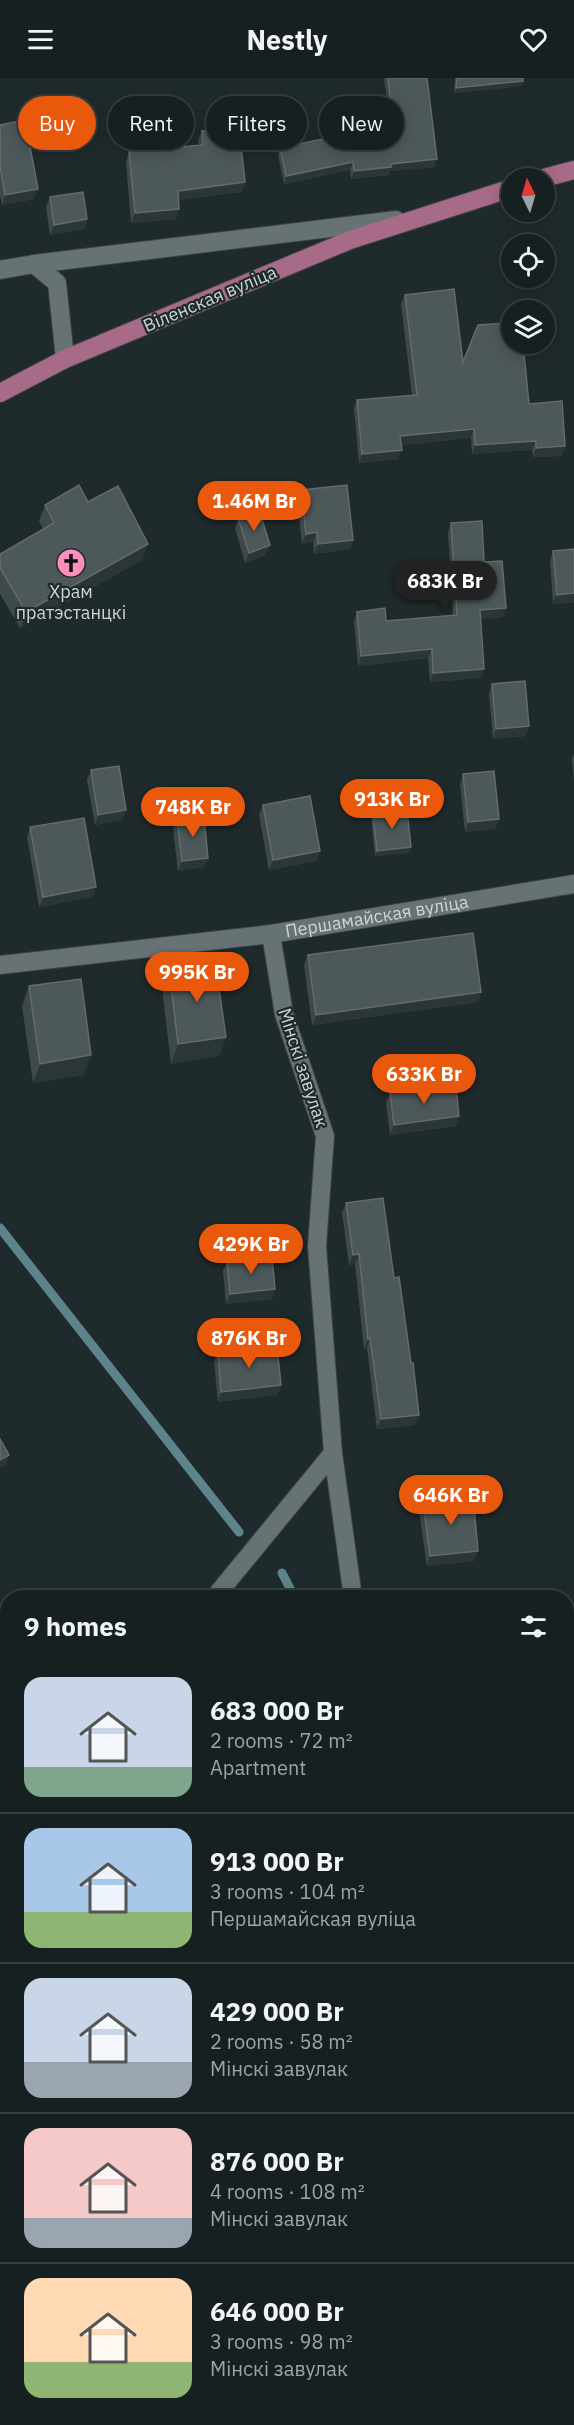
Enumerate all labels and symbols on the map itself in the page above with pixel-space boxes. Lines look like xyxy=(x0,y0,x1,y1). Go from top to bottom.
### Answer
north arrow xyxy=(501,168,555,222)
street label: Віленская вуліца xyxy=(140,260,280,337)
pin: 1.46M Br xyxy=(192,481,316,532)
church icon: Храм пратэстанцкі xyxy=(55,547,87,579)
pin: 683K Br xyxy=(390,561,500,612)
place label: Храм пратэстанцкі xyxy=(16,580,126,624)
pin: 913K Br xyxy=(337,779,447,830)
pin: 748K Br xyxy=(138,787,248,838)
street label: Першамайская вуліца xyxy=(283,890,471,943)
pin: 995K Br xyxy=(142,952,252,1003)
street label: Мінскі завулак xyxy=(273,1005,334,1131)
pin: 633K Br xyxy=(369,1054,479,1105)
pin: 429K Br xyxy=(196,1224,306,1275)
pin: 876K Br xyxy=(194,1318,304,1369)
pin: 646K Br xyxy=(396,1475,506,1526)

